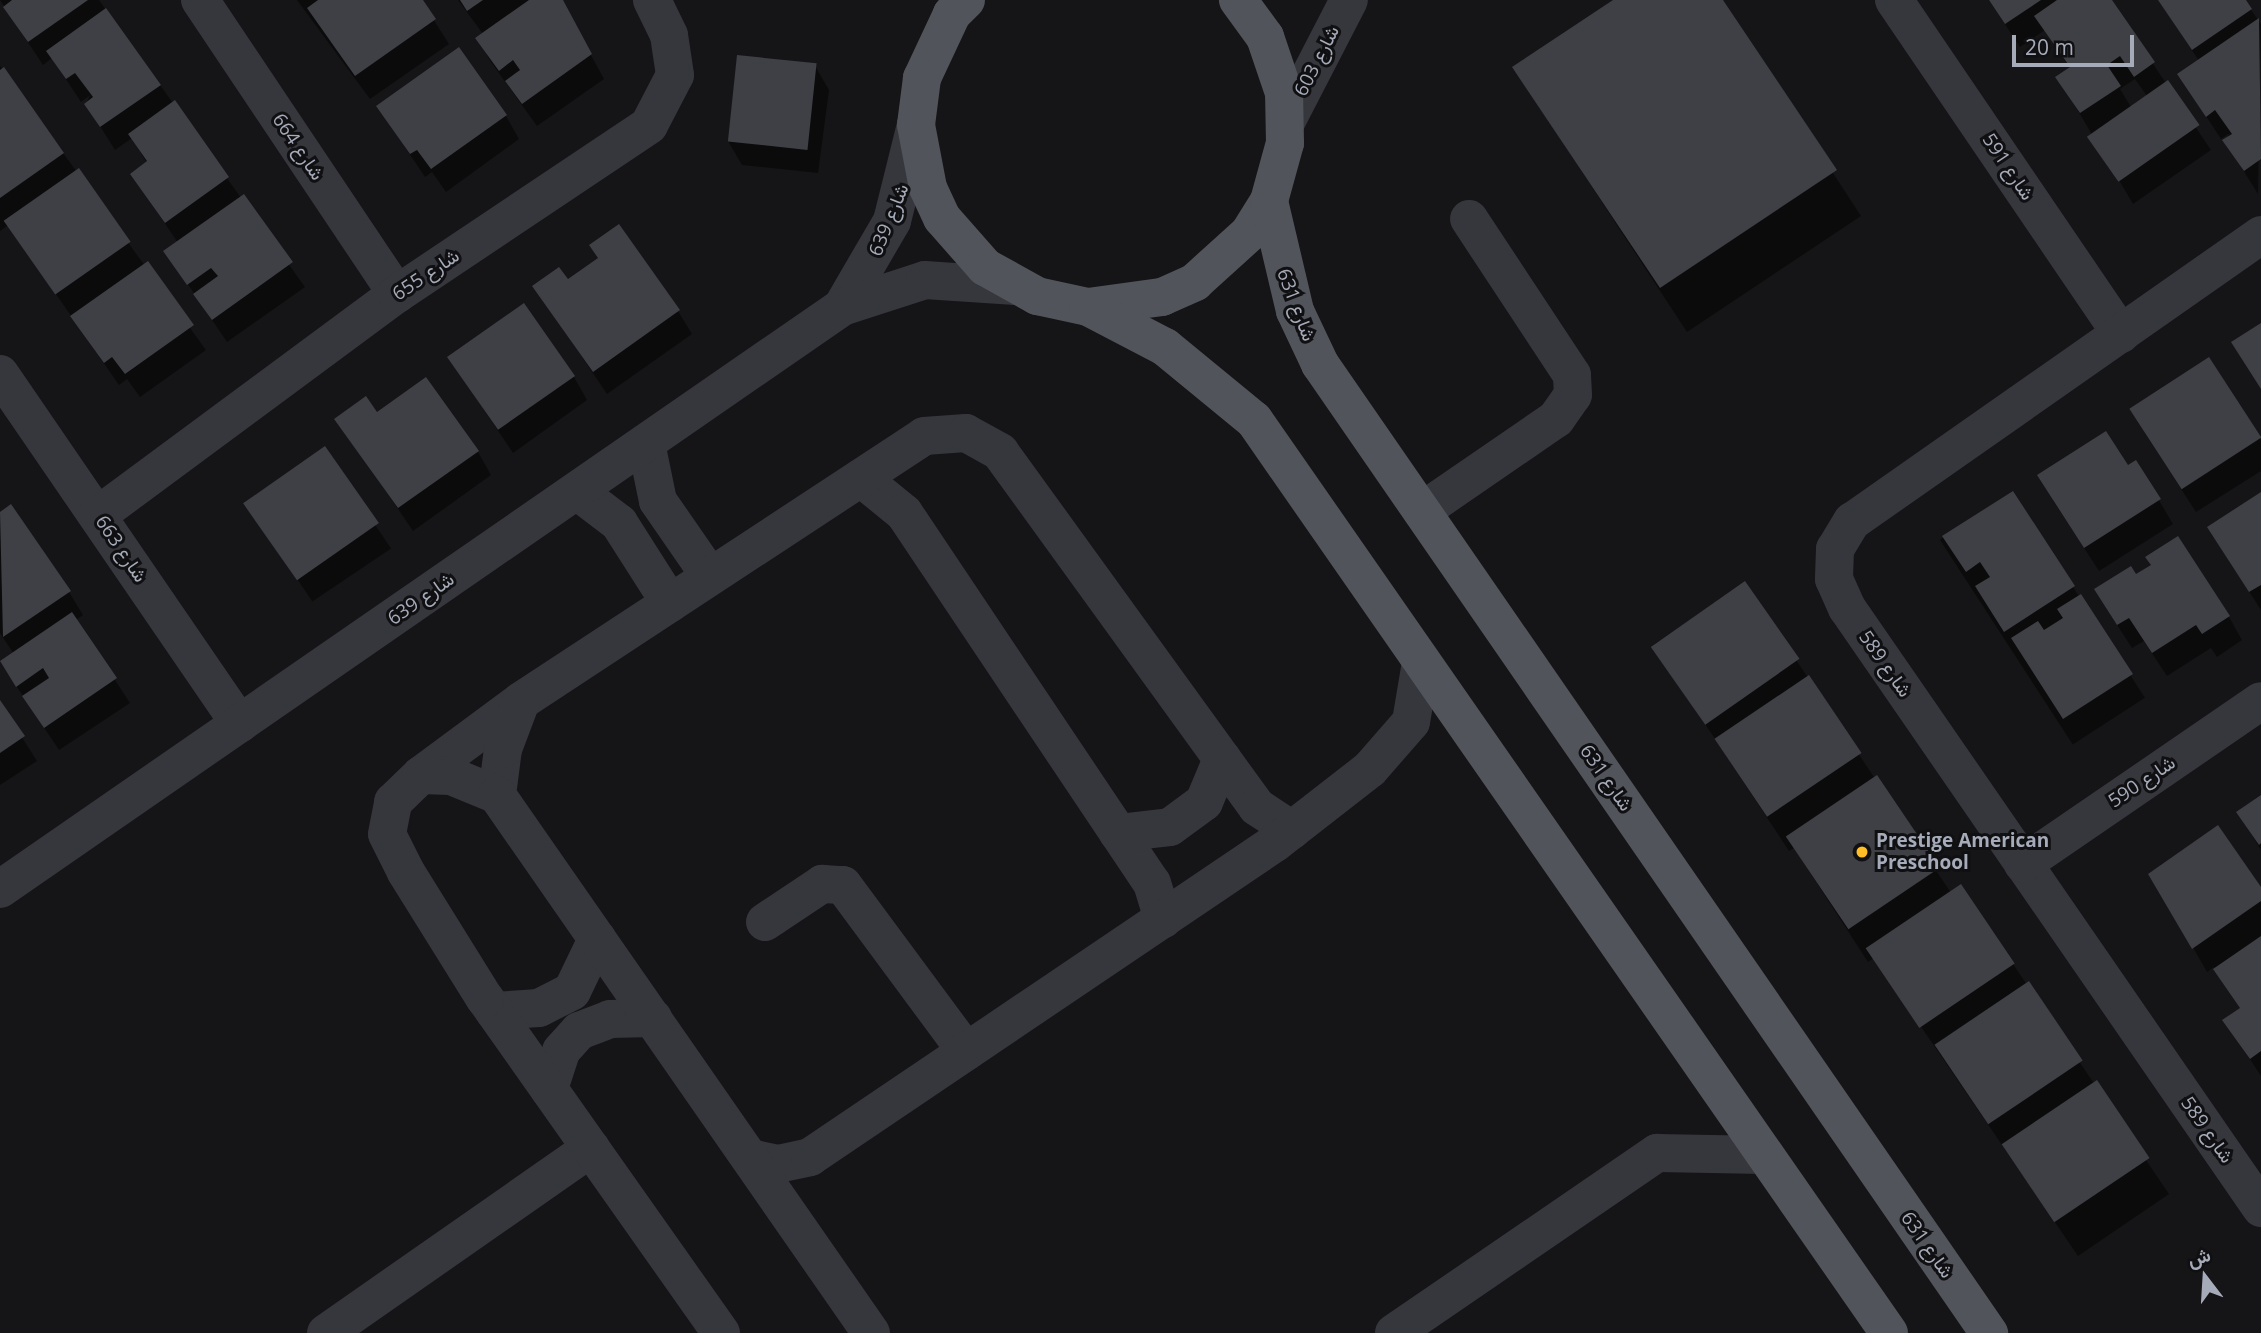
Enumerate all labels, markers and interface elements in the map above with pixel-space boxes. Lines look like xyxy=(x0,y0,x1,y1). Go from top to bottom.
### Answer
scale bar xyxy=(2016,21,2138,65)
street label: شارع 603 xyxy=(1290,22,1344,100)
text: 20 m xyxy=(2025,33,2074,61)
street label: شارع 664 xyxy=(267,109,329,185)
street label: شارع 591 xyxy=(1977,129,2039,205)
street label: شارع 639 xyxy=(864,181,914,259)
street label: شارع 655 xyxy=(388,244,464,306)
street label: شارع 631 xyxy=(1272,266,1320,344)
street label: شارع 663 xyxy=(90,511,152,587)
street label: شارع 639 xyxy=(383,568,459,630)
street label: شارع 589 xyxy=(1854,626,1916,702)
street label: شارع 631 xyxy=(1575,740,1637,816)
street label: شارع 590 xyxy=(2104,751,2180,813)
place label: Prestige American Preschool xyxy=(1876,830,2049,874)
marker: Prestige American Preschool xyxy=(1854,844,1870,860)
street label: شارع 589 xyxy=(2176,1092,2238,1168)
street label: شارع 631 xyxy=(1896,1207,1958,1283)
text: ش xyxy=(2184,1241,2214,1273)
north arrow xyxy=(2170,1242,2240,1312)

